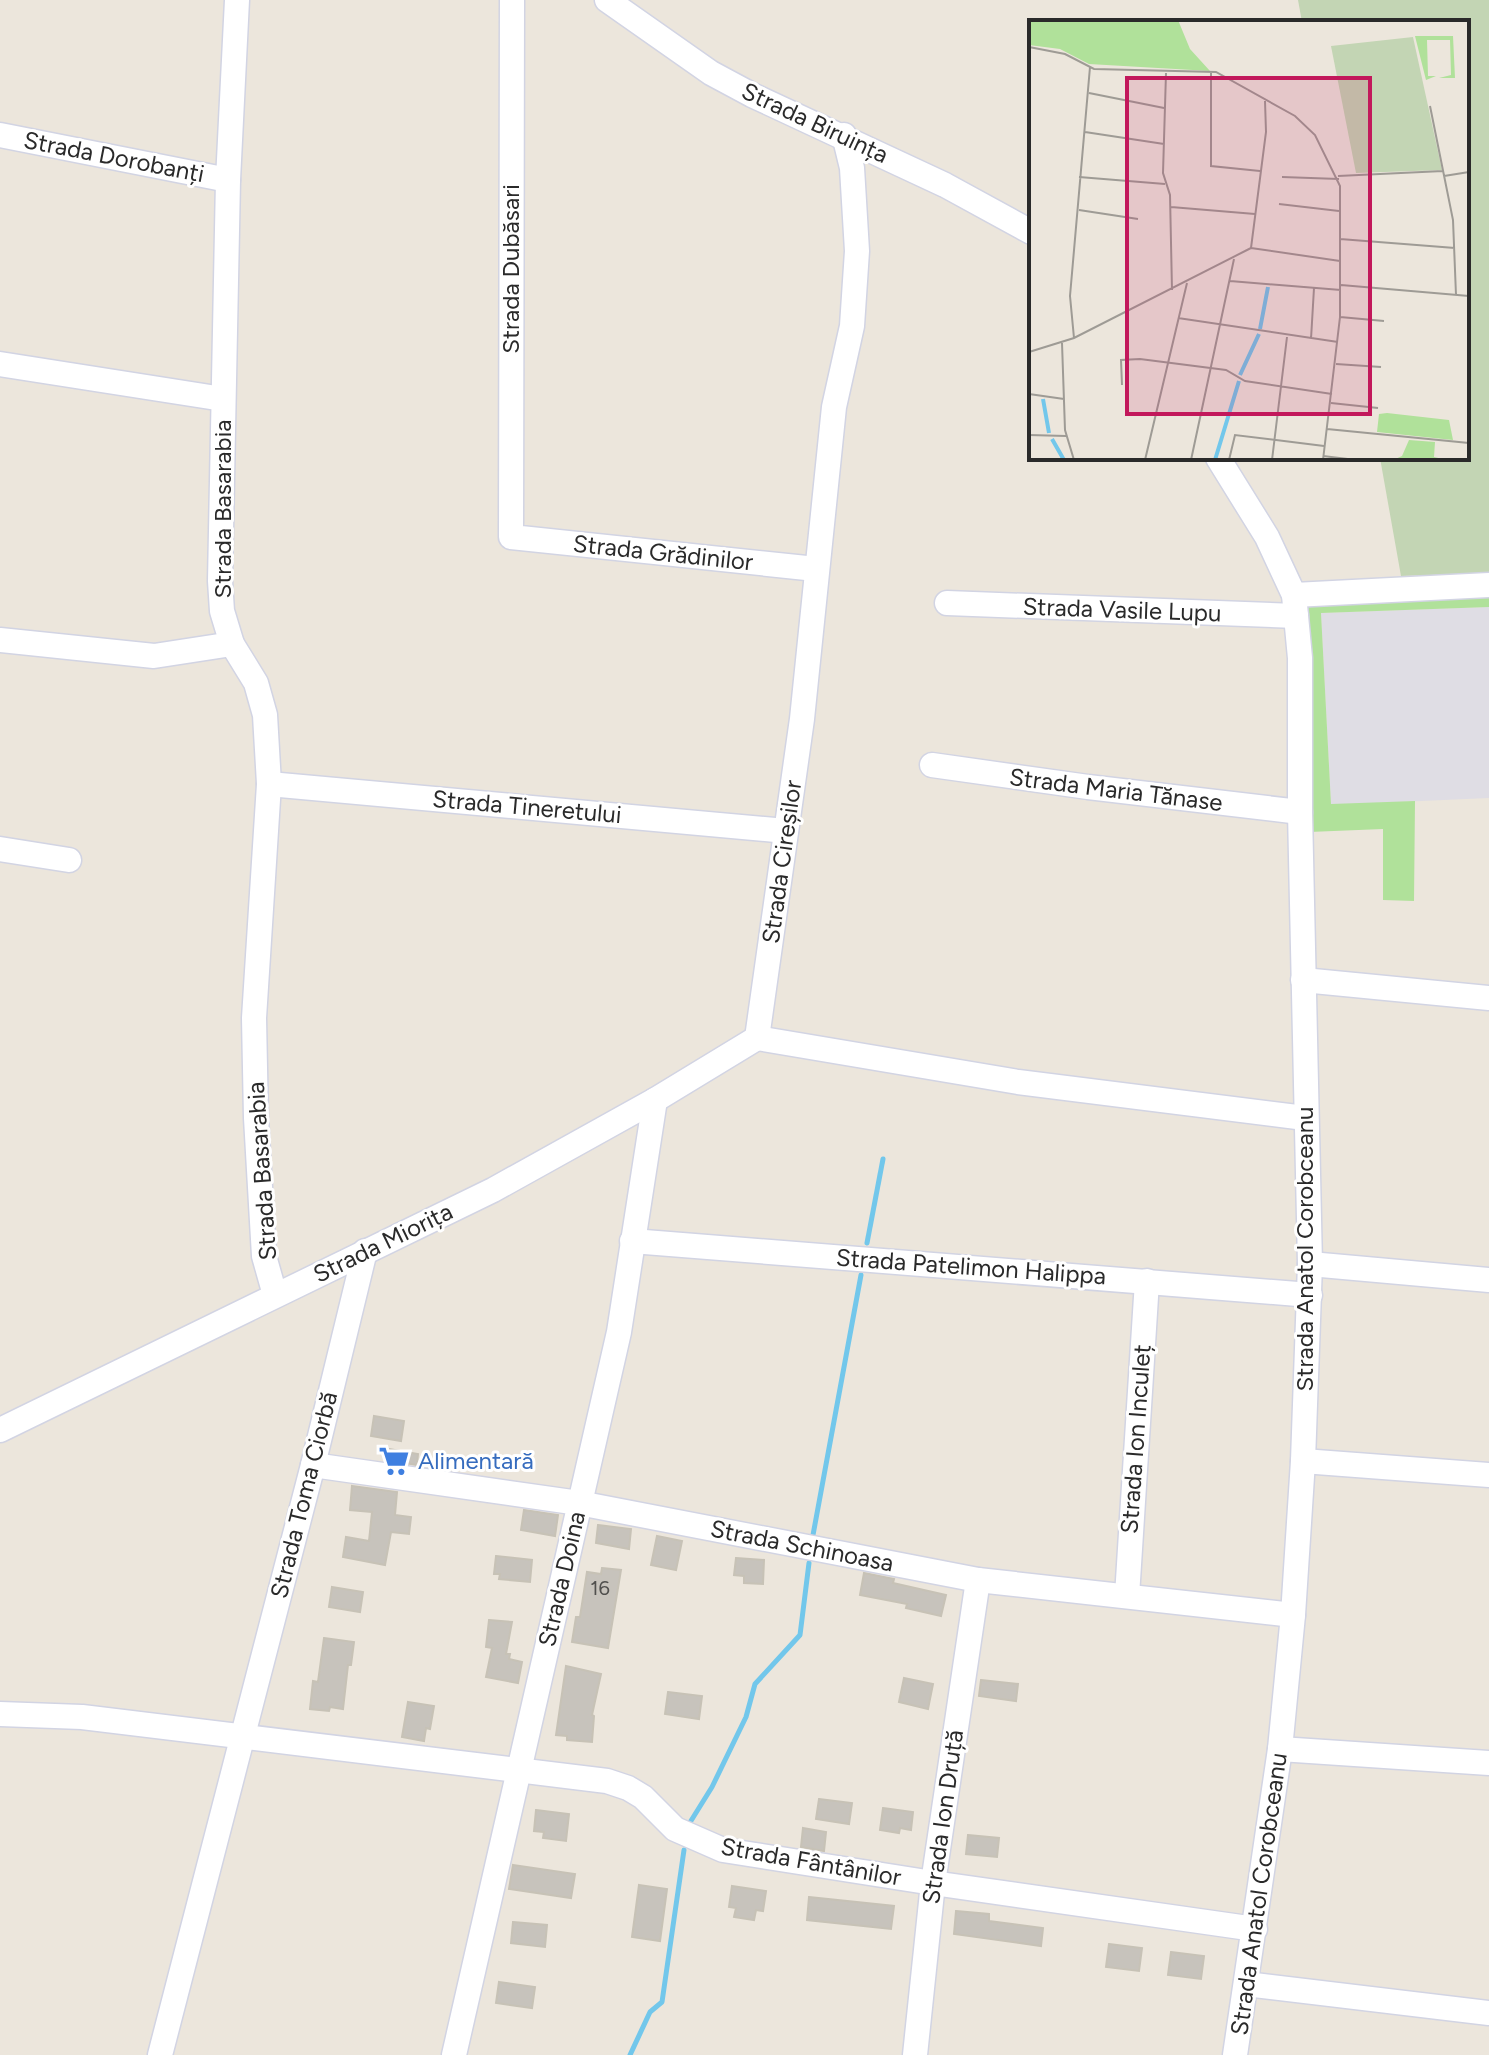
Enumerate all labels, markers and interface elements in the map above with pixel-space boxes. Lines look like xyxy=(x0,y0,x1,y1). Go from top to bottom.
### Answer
inset map xyxy=(1029,20,1469,460)
street label: Strada Biruința xyxy=(737,76,893,169)
street label: Strada Dorobanți xyxy=(21,125,207,188)
street label: Strada Dubăsari xyxy=(496,184,525,354)
street label: Strada Basarabia xyxy=(208,420,237,598)
street label: Strada Grădinilor xyxy=(572,529,755,576)
street label: Strada Vasile Lupu xyxy=(1022,592,1222,627)
street label: Strada Maria Tănase xyxy=(1008,762,1224,817)
street label: Strada Cireșilor xyxy=(756,778,807,945)
street label: Strada Tineretului xyxy=(431,784,623,829)
street label: Strada Basarabia xyxy=(241,1081,282,1261)
street label: Strada Anatol Corobceanu xyxy=(1290,1107,1319,1391)
street label: Strada Miorița xyxy=(309,1196,457,1289)
street label: Strada Patelimon Halippa xyxy=(835,1243,1107,1290)
street label: Strada Ion Inculeț xyxy=(1114,1343,1157,1535)
street label: Strada Toma Ciorbă xyxy=(264,1389,343,1601)
supermarket icon: Alimentară xyxy=(377,1444,411,1478)
place label: Alimentară xyxy=(418,1446,534,1475)
street label: Strada Doina xyxy=(532,1508,591,1649)
street label: Strada Schinoasa xyxy=(708,1514,896,1577)
house number: 16 xyxy=(590,1576,610,1600)
street label: Strada Ion Druță xyxy=(916,1728,969,1906)
street label: Strada Anatol Corobceanu xyxy=(1224,1751,1293,2037)
street label: Strada Fântânilor xyxy=(719,1831,903,1892)

